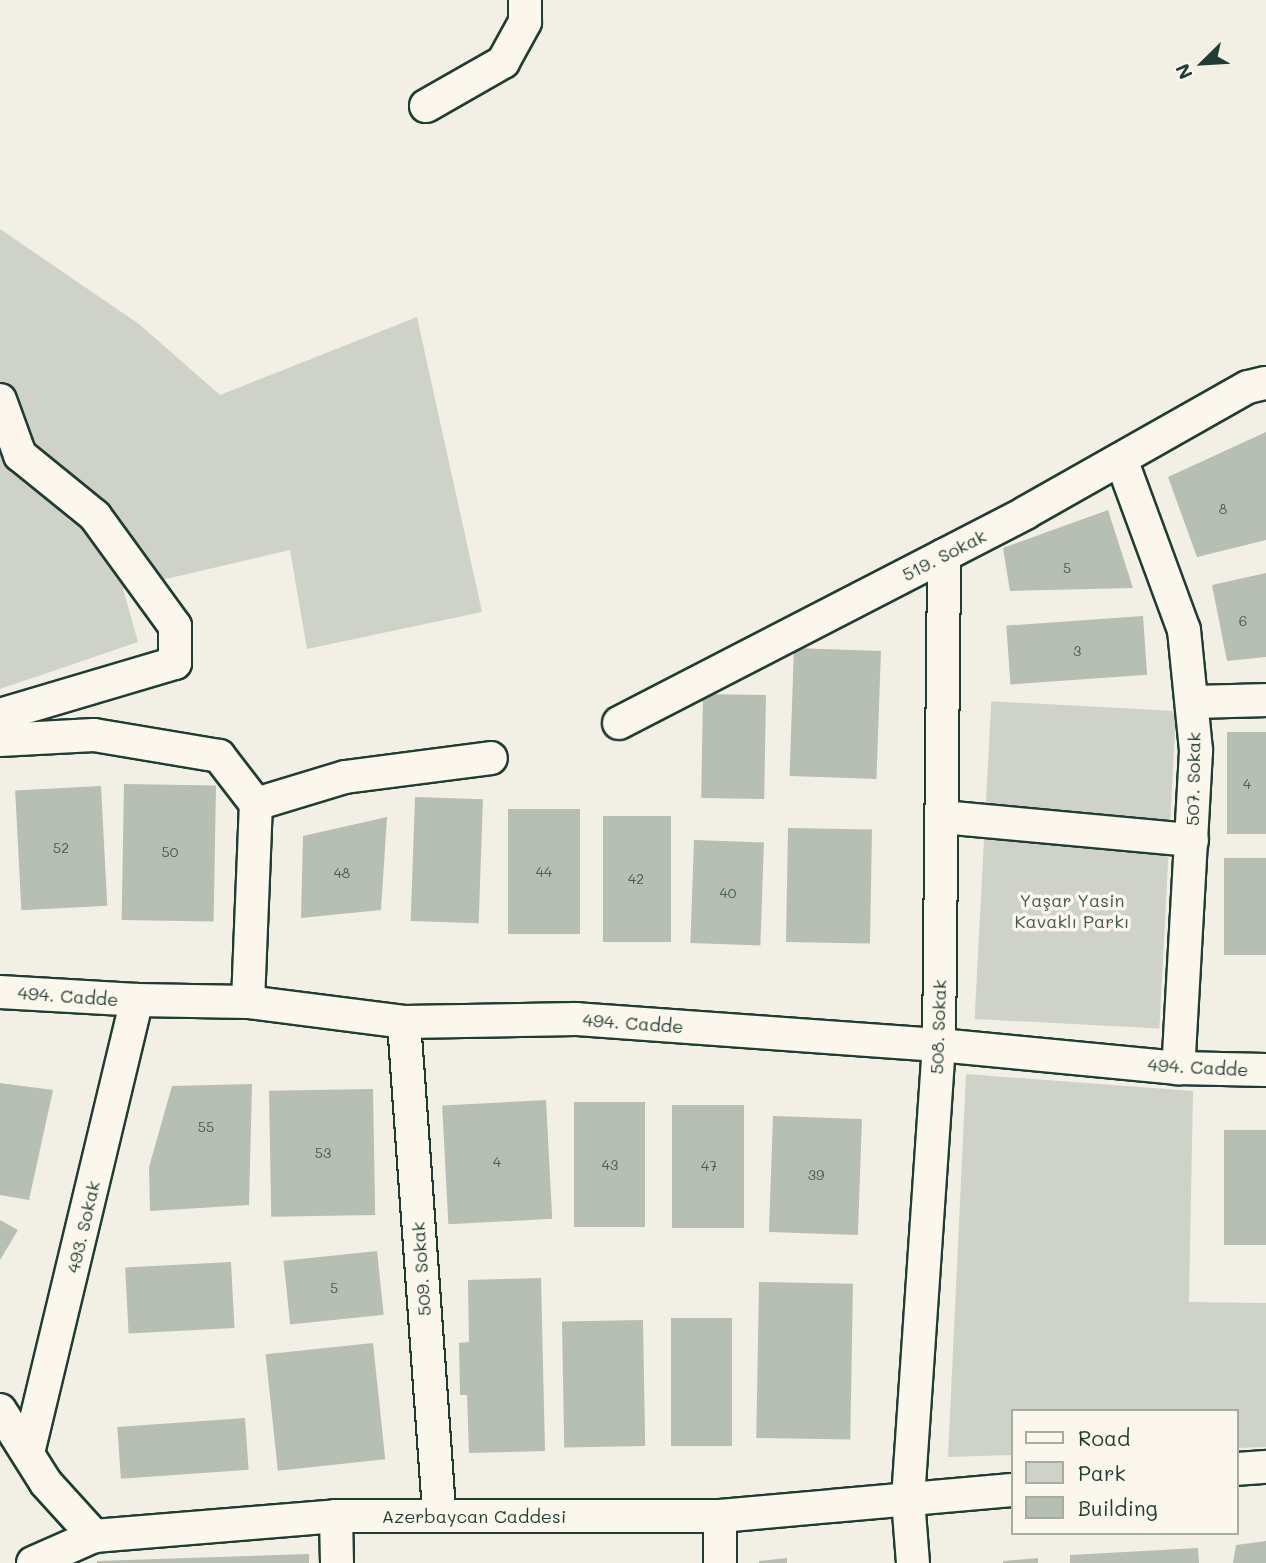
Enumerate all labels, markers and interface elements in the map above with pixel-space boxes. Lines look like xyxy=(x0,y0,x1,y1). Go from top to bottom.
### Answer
north arrow xyxy=(1168,28,1238,98)
text: N xyxy=(1169,60,1198,83)
house number: 8 xyxy=(1219,501,1227,517)
street label: 519. Sokak xyxy=(898,525,990,585)
house number: 5 xyxy=(1063,560,1071,576)
house number: 6 xyxy=(1239,613,1247,629)
house number: 3 xyxy=(1073,643,1081,659)
street label: 507. Sokak xyxy=(1181,732,1205,826)
house number: 4 xyxy=(1243,776,1251,792)
house number: 52 xyxy=(53,840,69,856)
house number: 50 xyxy=(162,844,178,860)
house number: 44 xyxy=(536,864,552,880)
house number: 48 xyxy=(334,865,350,881)
house number: 42 xyxy=(628,871,644,887)
house number: 40 xyxy=(720,885,736,901)
park label: Yaşar Yasin Kavaklı Parkı xyxy=(1015,890,1129,932)
street label: 508. Sokak xyxy=(926,979,950,1075)
street label: 494. Cadde xyxy=(17,982,119,1010)
street label: 494. Cadde xyxy=(582,1009,684,1037)
street label: 494. Cadde xyxy=(1147,1054,1249,1080)
house number: 55 xyxy=(198,1119,214,1135)
house number: 53 xyxy=(315,1145,331,1161)
house number: 4 xyxy=(493,1154,501,1170)
house number: 43 xyxy=(602,1157,618,1173)
house number: 47 xyxy=(701,1158,717,1174)
house number: 39 xyxy=(808,1167,824,1183)
street label: 493. Sokak xyxy=(62,1179,104,1275)
street label: 509. Sokak xyxy=(407,1221,435,1317)
house number: 5 xyxy=(330,1280,338,1296)
legend xyxy=(1010,1409,1238,1535)
text: Road xyxy=(1078,1424,1130,1451)
text: Park xyxy=(1078,1459,1126,1486)
text: Building xyxy=(1078,1494,1158,1521)
street label: Azerbaycan Caddesi xyxy=(382,1505,566,1527)

